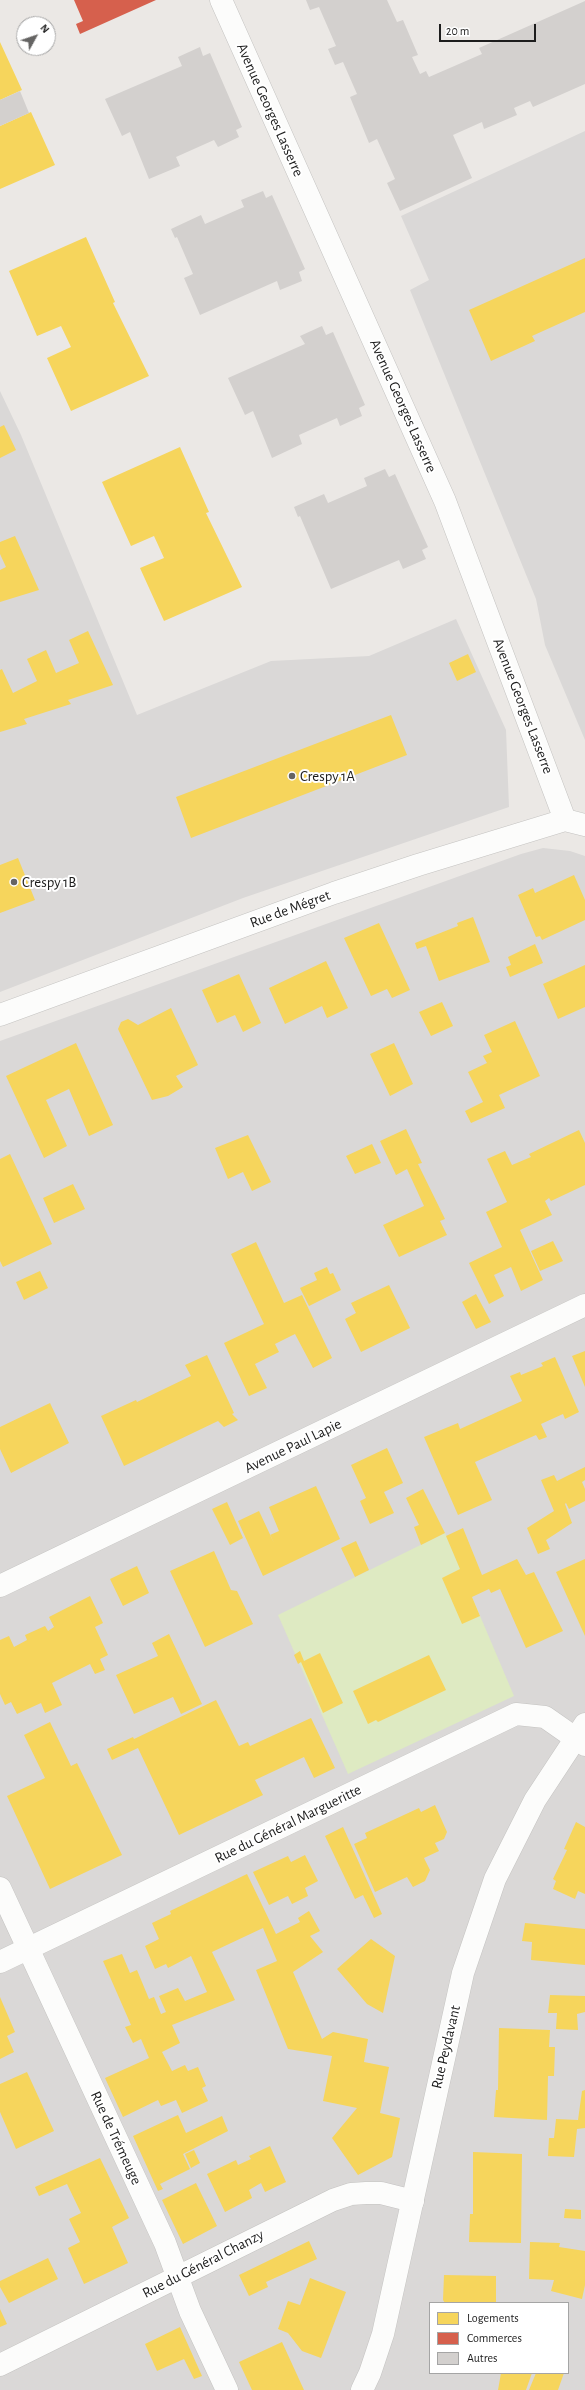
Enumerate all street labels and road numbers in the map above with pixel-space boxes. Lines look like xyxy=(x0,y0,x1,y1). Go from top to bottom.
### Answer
street label: Avenue Georges Lasserre xyxy=(233,41,307,179)
street label: Avenue Georges Lasserre xyxy=(366,337,440,475)
street label: Avenue Georges Lasserre xyxy=(489,636,557,776)
street label: Rue de Mégret xyxy=(247,886,333,932)
street label: Avenue Paul Lapie xyxy=(242,1415,344,1477)
street label: Rue du Général Margueritte xyxy=(212,1781,364,1867)
street label: Rue Peydavant xyxy=(428,2003,464,2091)
street label: Rue de Trémeuge xyxy=(86,2088,146,2188)
street label: Rue du Général Chanzy xyxy=(139,2226,267,2302)

